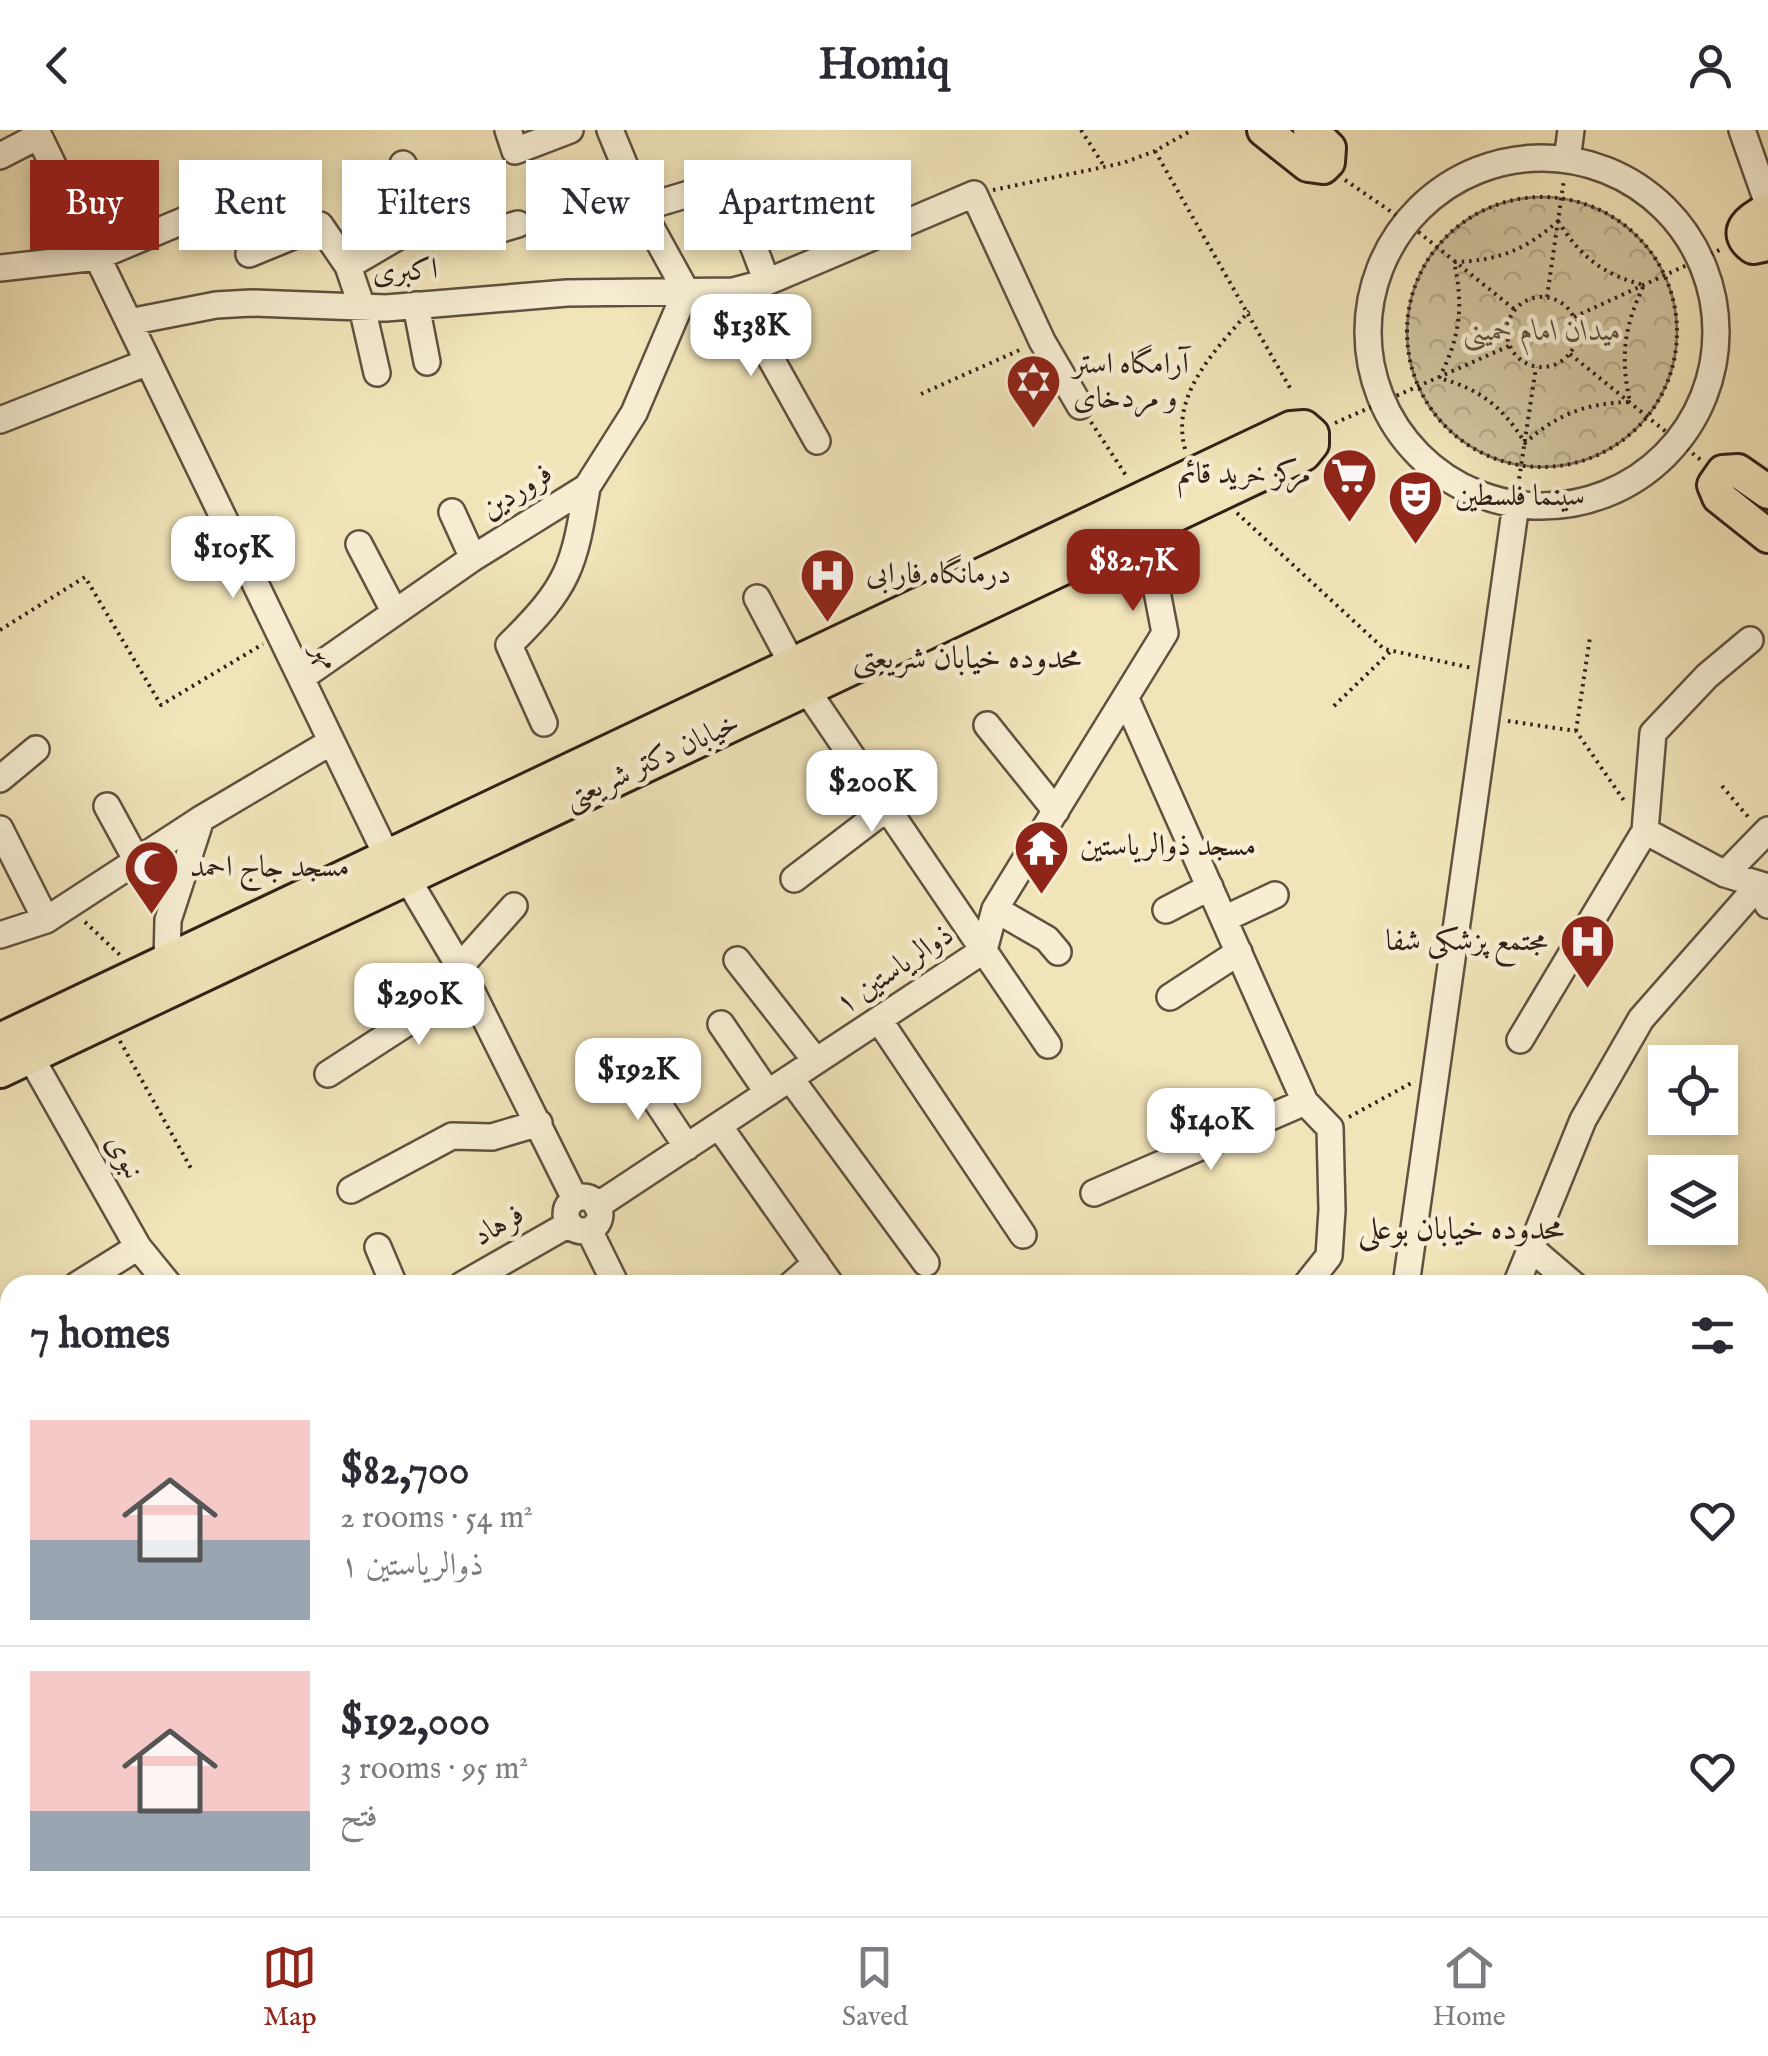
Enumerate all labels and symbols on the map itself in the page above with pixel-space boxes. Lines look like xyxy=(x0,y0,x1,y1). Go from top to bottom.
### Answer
street label: اکبری xyxy=(371,251,439,293)
pin: $138K xyxy=(681,294,821,379)
park label: میدان امام خمینی xyxy=(1462,313,1622,356)
place label: آرامگاه استر و مردخای xyxy=(1070,344,1192,418)
synagogue icon: آرامگاه استر و مردخای xyxy=(1004,352,1064,431)
supermarket icon: مرکز خرید قائم xyxy=(1320,445,1380,524)
street label: فروردین xyxy=(474,455,560,529)
place label: مرکز خرید قائم xyxy=(1178,456,1311,499)
theatre icon: سینما فلسطین xyxy=(1386,467,1446,546)
place label: سینما فلسطین xyxy=(1455,478,1585,516)
pin: $105K xyxy=(163,516,303,601)
pin: $82.7K xyxy=(1052,529,1214,614)
hospital icon: درمانگاه فارابی xyxy=(797,545,857,624)
place label: درمانگاه فارابی xyxy=(866,554,1011,594)
street label: مهر xyxy=(302,633,349,676)
district label: محدوده خیابان شریعتی xyxy=(853,639,1081,680)
street label: خیابان دکتر شریعتی xyxy=(558,705,746,820)
pin: $200K xyxy=(802,750,942,835)
temple icon: مسجد ذوالریاستین xyxy=(1011,817,1071,896)
place label: مسجد ذوالریاستین xyxy=(1080,828,1256,866)
mosque icon: مسجد جاج احمد xyxy=(121,838,181,917)
place label: مسجد جاج احمد xyxy=(190,849,349,892)
hospital icon: مجتمع پزشکی شفا xyxy=(1557,912,1617,991)
street label: ذوالریاستین ۱ xyxy=(829,917,961,1023)
place label: مجتمع پزشکی شفا xyxy=(1385,923,1548,967)
pin: $290K xyxy=(349,963,489,1048)
pin: $192K xyxy=(568,1038,708,1123)
pin: $140K xyxy=(1141,1088,1281,1173)
street label: نبوی xyxy=(96,1127,152,1187)
street label: فرهاد xyxy=(467,1196,531,1256)
district label: محدوده خیابان بوعلی xyxy=(1358,1210,1564,1252)

